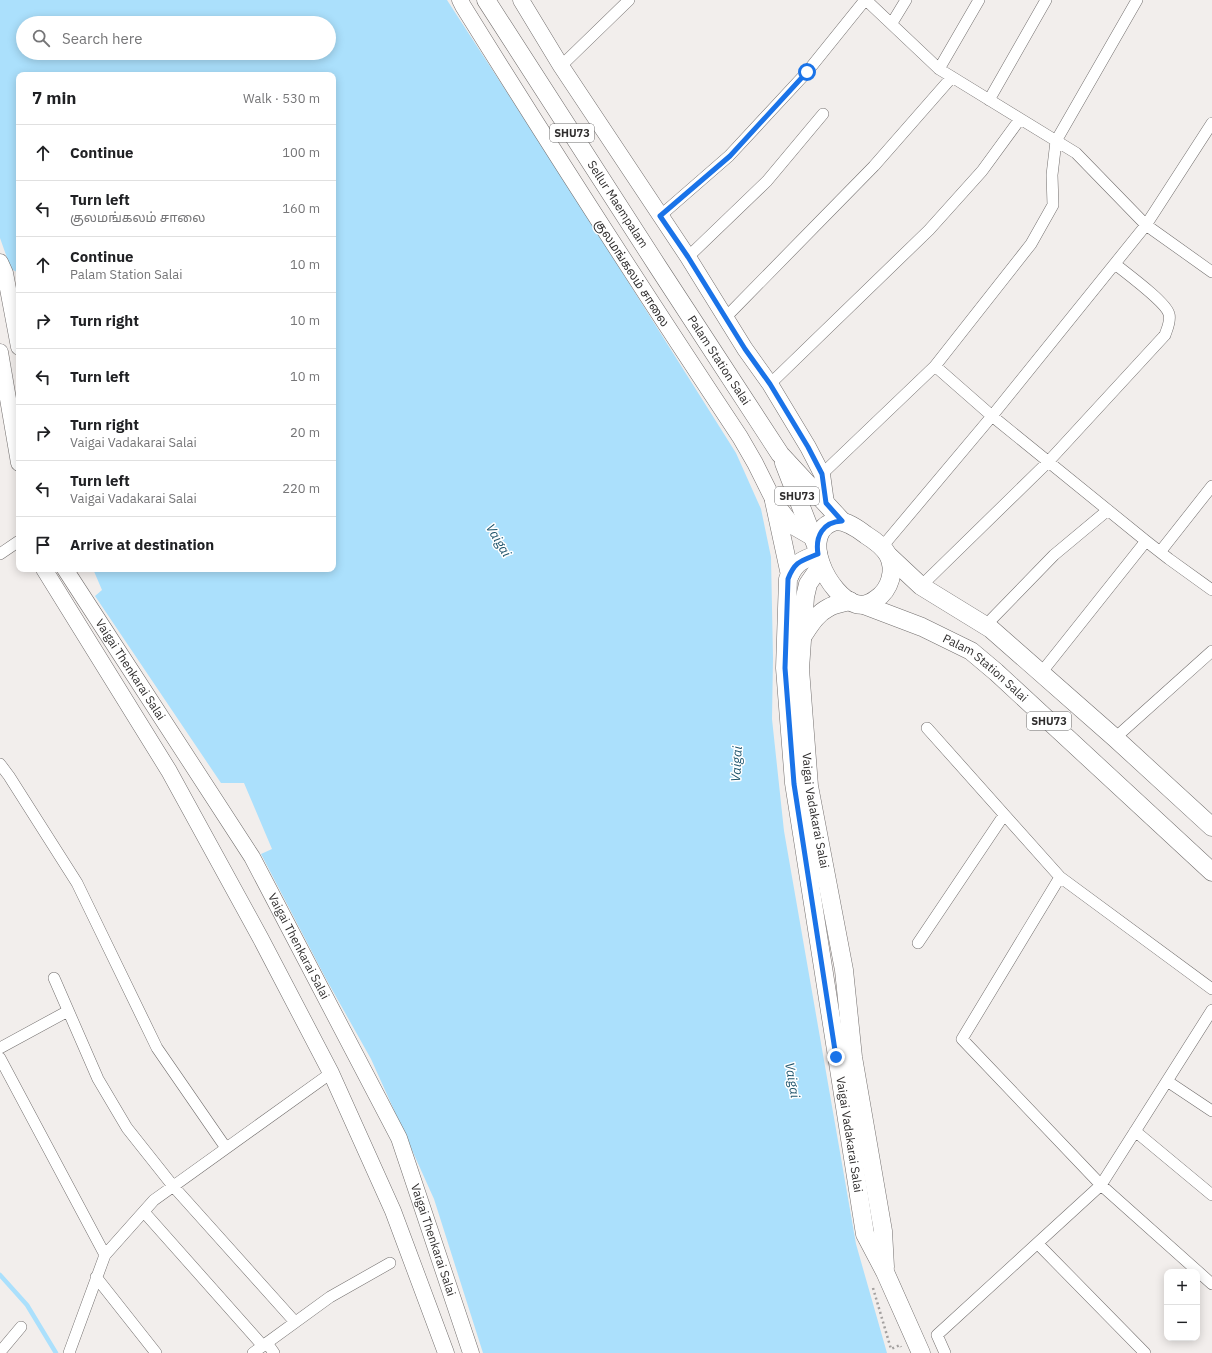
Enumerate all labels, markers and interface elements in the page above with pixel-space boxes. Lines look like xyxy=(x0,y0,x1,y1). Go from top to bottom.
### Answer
search box xyxy=(16,16,336,60)
icon: search xyxy=(30,27,52,49)
text: Search here xyxy=(62,29,142,48)
route start xyxy=(798,63,816,81)
text: 7 min xyxy=(32,87,76,109)
text: Walk · 530 m xyxy=(243,90,320,107)
road number: SHU73 xyxy=(550,124,594,142)
icon: ahead xyxy=(32,142,54,164)
text: Continue xyxy=(70,143,134,162)
text: 100 m xyxy=(282,144,320,161)
street label: Sellur Maempalam xyxy=(584,158,652,251)
text: Turn left xyxy=(70,190,130,209)
icon: left xyxy=(32,198,54,220)
text: 160 m xyxy=(282,200,320,217)
text: குலமங்கலம் சாலை xyxy=(70,209,205,226)
street label: குலமங்கலம் சாலை xyxy=(591,216,673,330)
text: Continue xyxy=(70,247,134,266)
icon: ahead xyxy=(32,254,54,276)
text: 10 m xyxy=(290,256,320,273)
text: Palam Station Salai xyxy=(70,266,182,283)
icon: right xyxy=(32,310,54,332)
text: Turn right xyxy=(70,311,139,330)
text: 10 m xyxy=(290,312,320,329)
street label: Palam Station Salai xyxy=(685,312,754,408)
icon: left xyxy=(32,366,54,388)
text: Turn left xyxy=(70,367,130,386)
text: 10 m xyxy=(290,368,320,385)
text: Turn right xyxy=(70,415,139,434)
icon: right xyxy=(32,422,54,444)
text: 20 m xyxy=(290,424,320,441)
text: Vaigai Vadakarai Salai xyxy=(70,434,197,451)
text: Turn left xyxy=(70,471,130,490)
icon: left xyxy=(32,478,54,500)
text: 220 m xyxy=(282,480,320,497)
road number: SHU73 xyxy=(775,487,819,505)
text: Vaigai Vadakarai Salai xyxy=(70,490,197,507)
water label: Vaigai xyxy=(482,520,515,561)
icon: arrive xyxy=(32,534,54,556)
text: Arrive at destination xyxy=(70,535,214,554)
street label: Vaigai Thenkarai Salai xyxy=(92,616,169,723)
street label: Palam Station Salai xyxy=(940,630,1031,705)
road number: SHU73 xyxy=(1027,712,1071,730)
water label: Vaigai xyxy=(727,745,746,782)
street label: Vaigai Vadakarai Salai xyxy=(799,752,833,870)
street label: Vaigai Thenkarai Salai xyxy=(265,890,333,1001)
route end xyxy=(827,1048,845,1066)
water label: Vaigai xyxy=(781,1061,804,1100)
street label: Vaigai Vadakarai Salai xyxy=(833,1075,866,1193)
street label: Vaigai Thenkarai Salai xyxy=(408,1182,459,1298)
map controls xyxy=(1164,1269,1200,1341)
button: + xyxy=(1164,1269,1200,1305)
button: − xyxy=(1164,1305,1200,1341)

